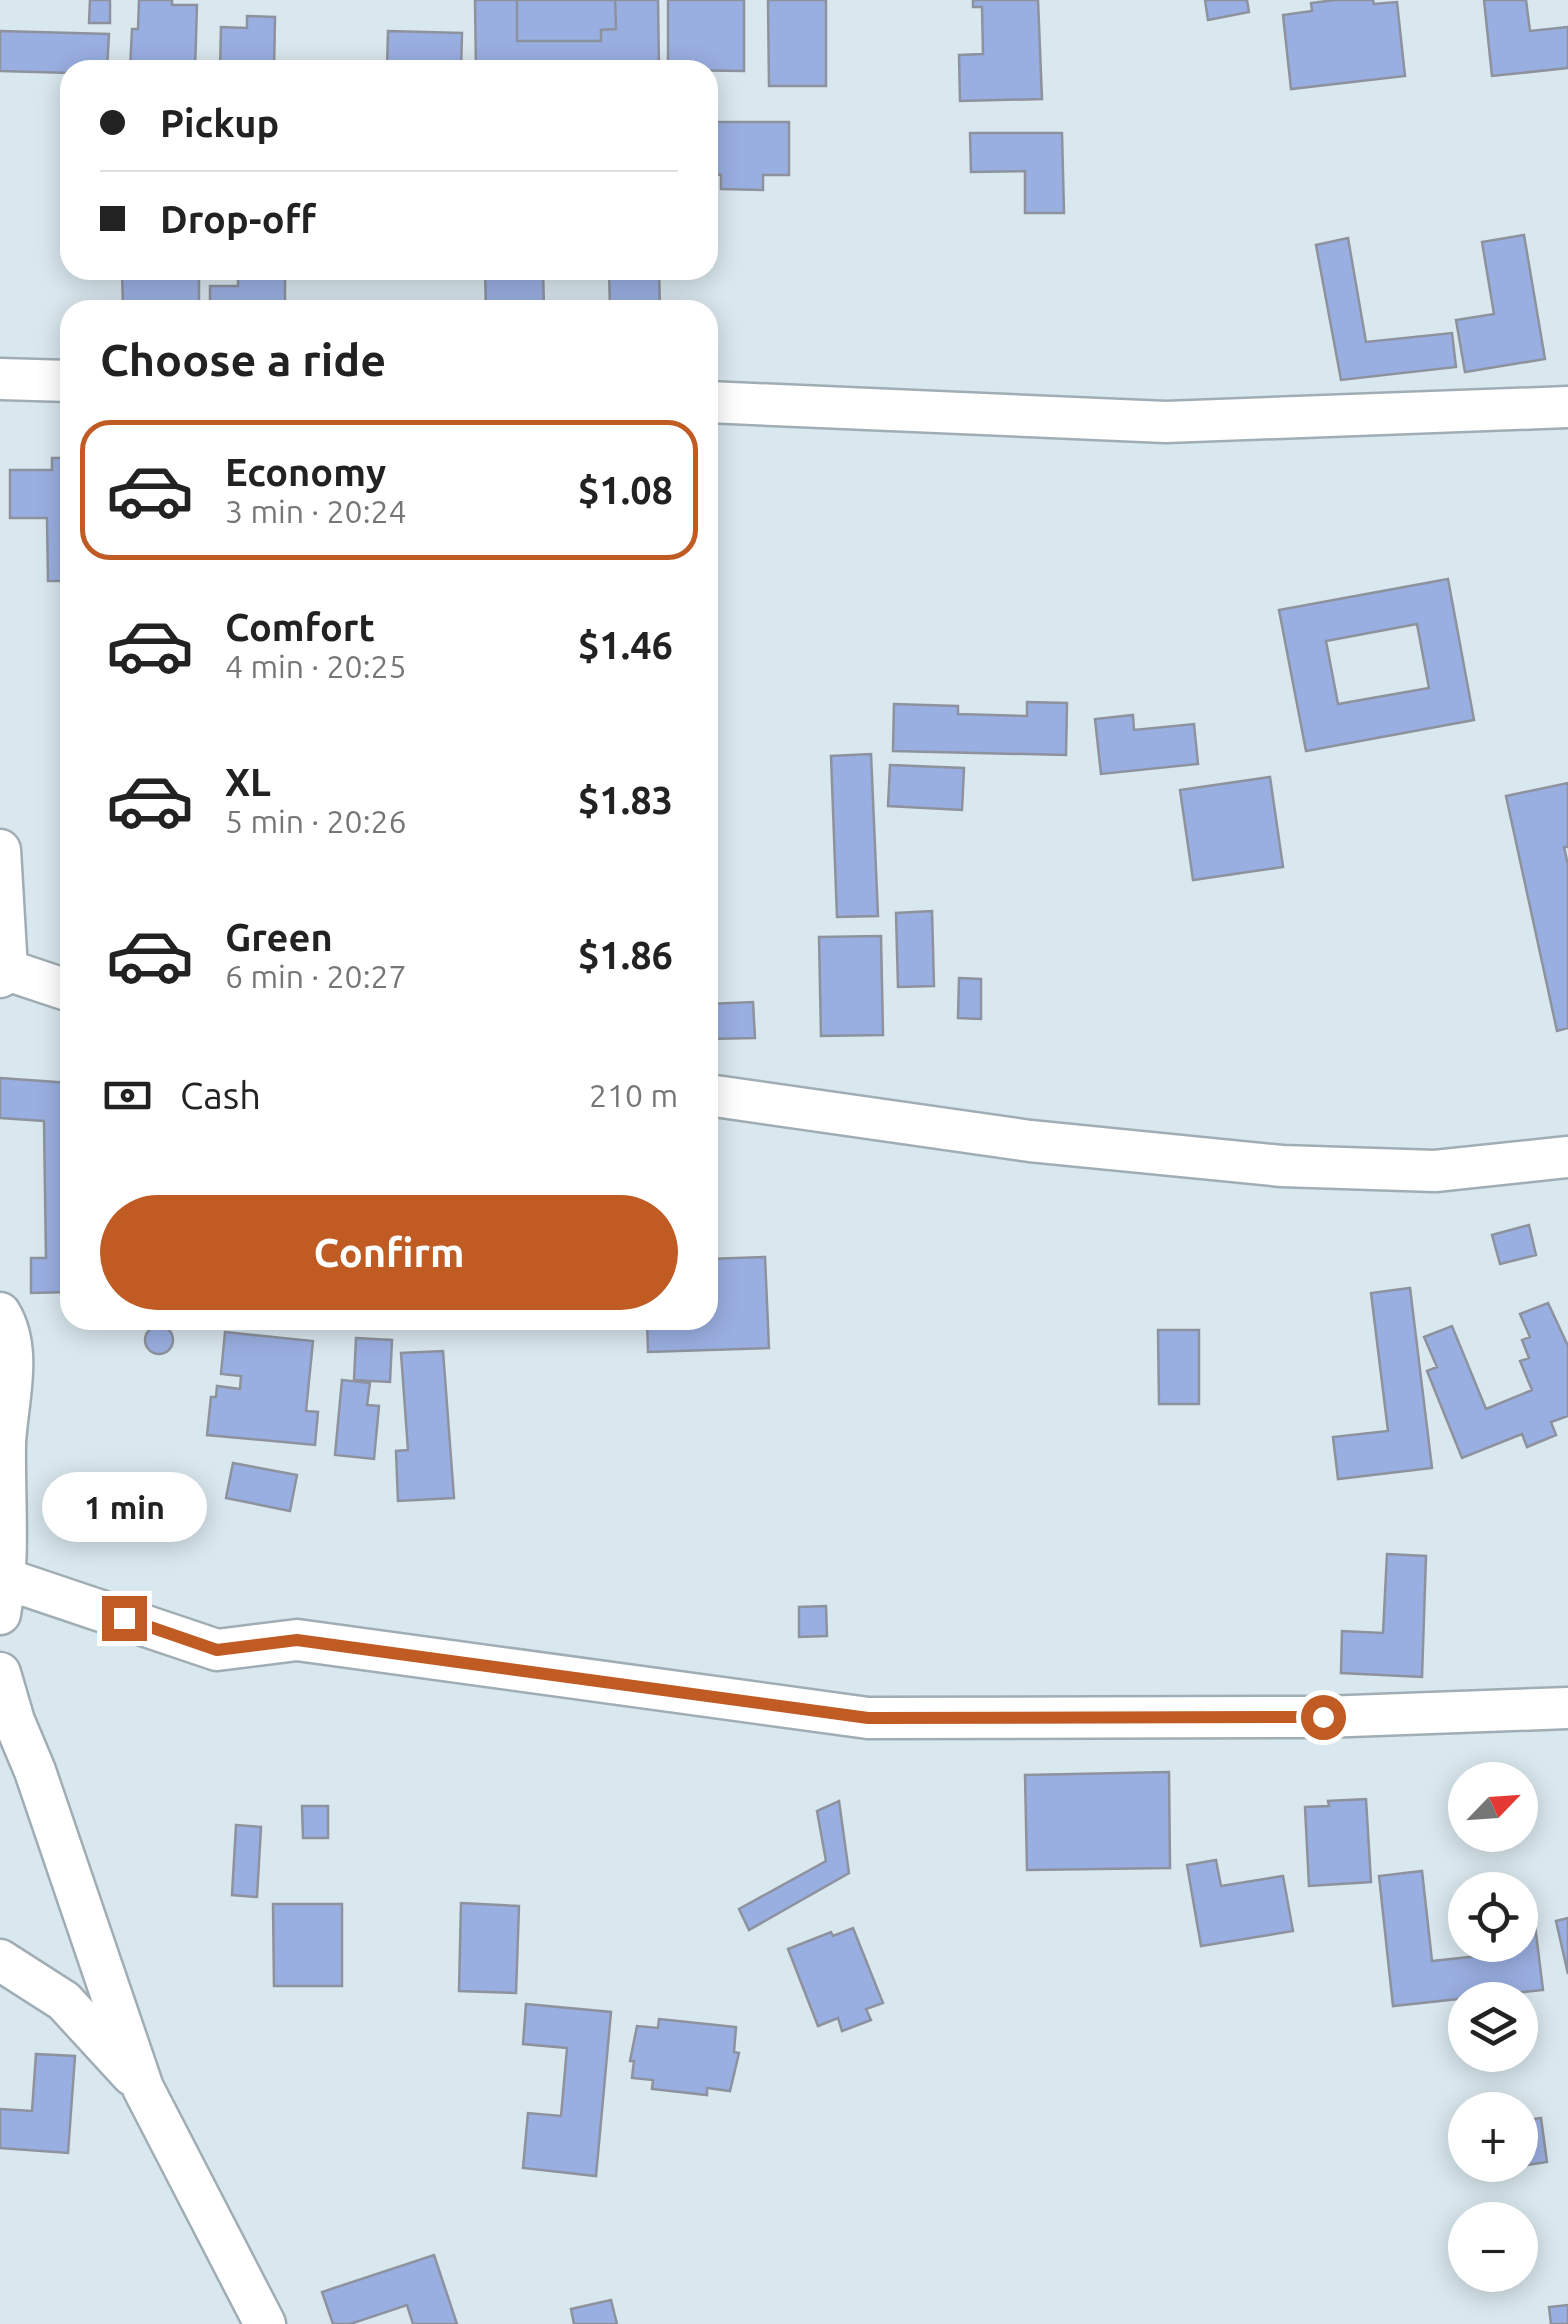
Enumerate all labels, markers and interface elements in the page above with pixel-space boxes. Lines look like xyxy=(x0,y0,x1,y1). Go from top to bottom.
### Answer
text: Pickup xyxy=(160,102,279,144)
text: Drop-off xyxy=(160,198,316,240)
text: Choose a ride xyxy=(100,334,386,385)
icon: car xyxy=(105,445,195,535)
text: Economy xyxy=(225,451,386,493)
text: $1.08 xyxy=(578,469,673,511)
text: 3 min · 20:24 xyxy=(225,493,407,529)
icon: car xyxy=(105,600,195,690)
text: Comfort xyxy=(225,606,375,648)
text: $1.46 xyxy=(578,624,673,666)
text: 4 min · 20:25 xyxy=(225,648,407,684)
icon: car xyxy=(105,755,195,845)
text: XL xyxy=(225,761,271,803)
text: $1.83 xyxy=(578,779,673,821)
text: 5 min · 20:26 xyxy=(225,803,407,839)
icon: car xyxy=(105,910,195,1000)
text: Green xyxy=(225,916,333,958)
text: $1.86 xyxy=(578,934,673,976)
text: 6 min · 20:27 xyxy=(225,958,407,994)
icon: cash xyxy=(100,1068,155,1123)
text: Cash xyxy=(180,1074,261,1116)
text: 210 m xyxy=(589,1077,678,1113)
button: Confirm xyxy=(100,1195,678,1310)
callout: 1 min xyxy=(42,1473,206,1543)
text: 1 min xyxy=(84,1489,165,1525)
route end xyxy=(102,1596,147,1641)
route start xyxy=(1301,1695,1346,1740)
north arrow xyxy=(1448,1762,1538,1852)
map controls xyxy=(1448,1762,1538,2292)
button: locate xyxy=(1448,1872,1538,1962)
button: layers xyxy=(1448,1982,1538,2072)
button: + xyxy=(1448,2092,1538,2182)
button: − xyxy=(1448,2202,1538,2292)

